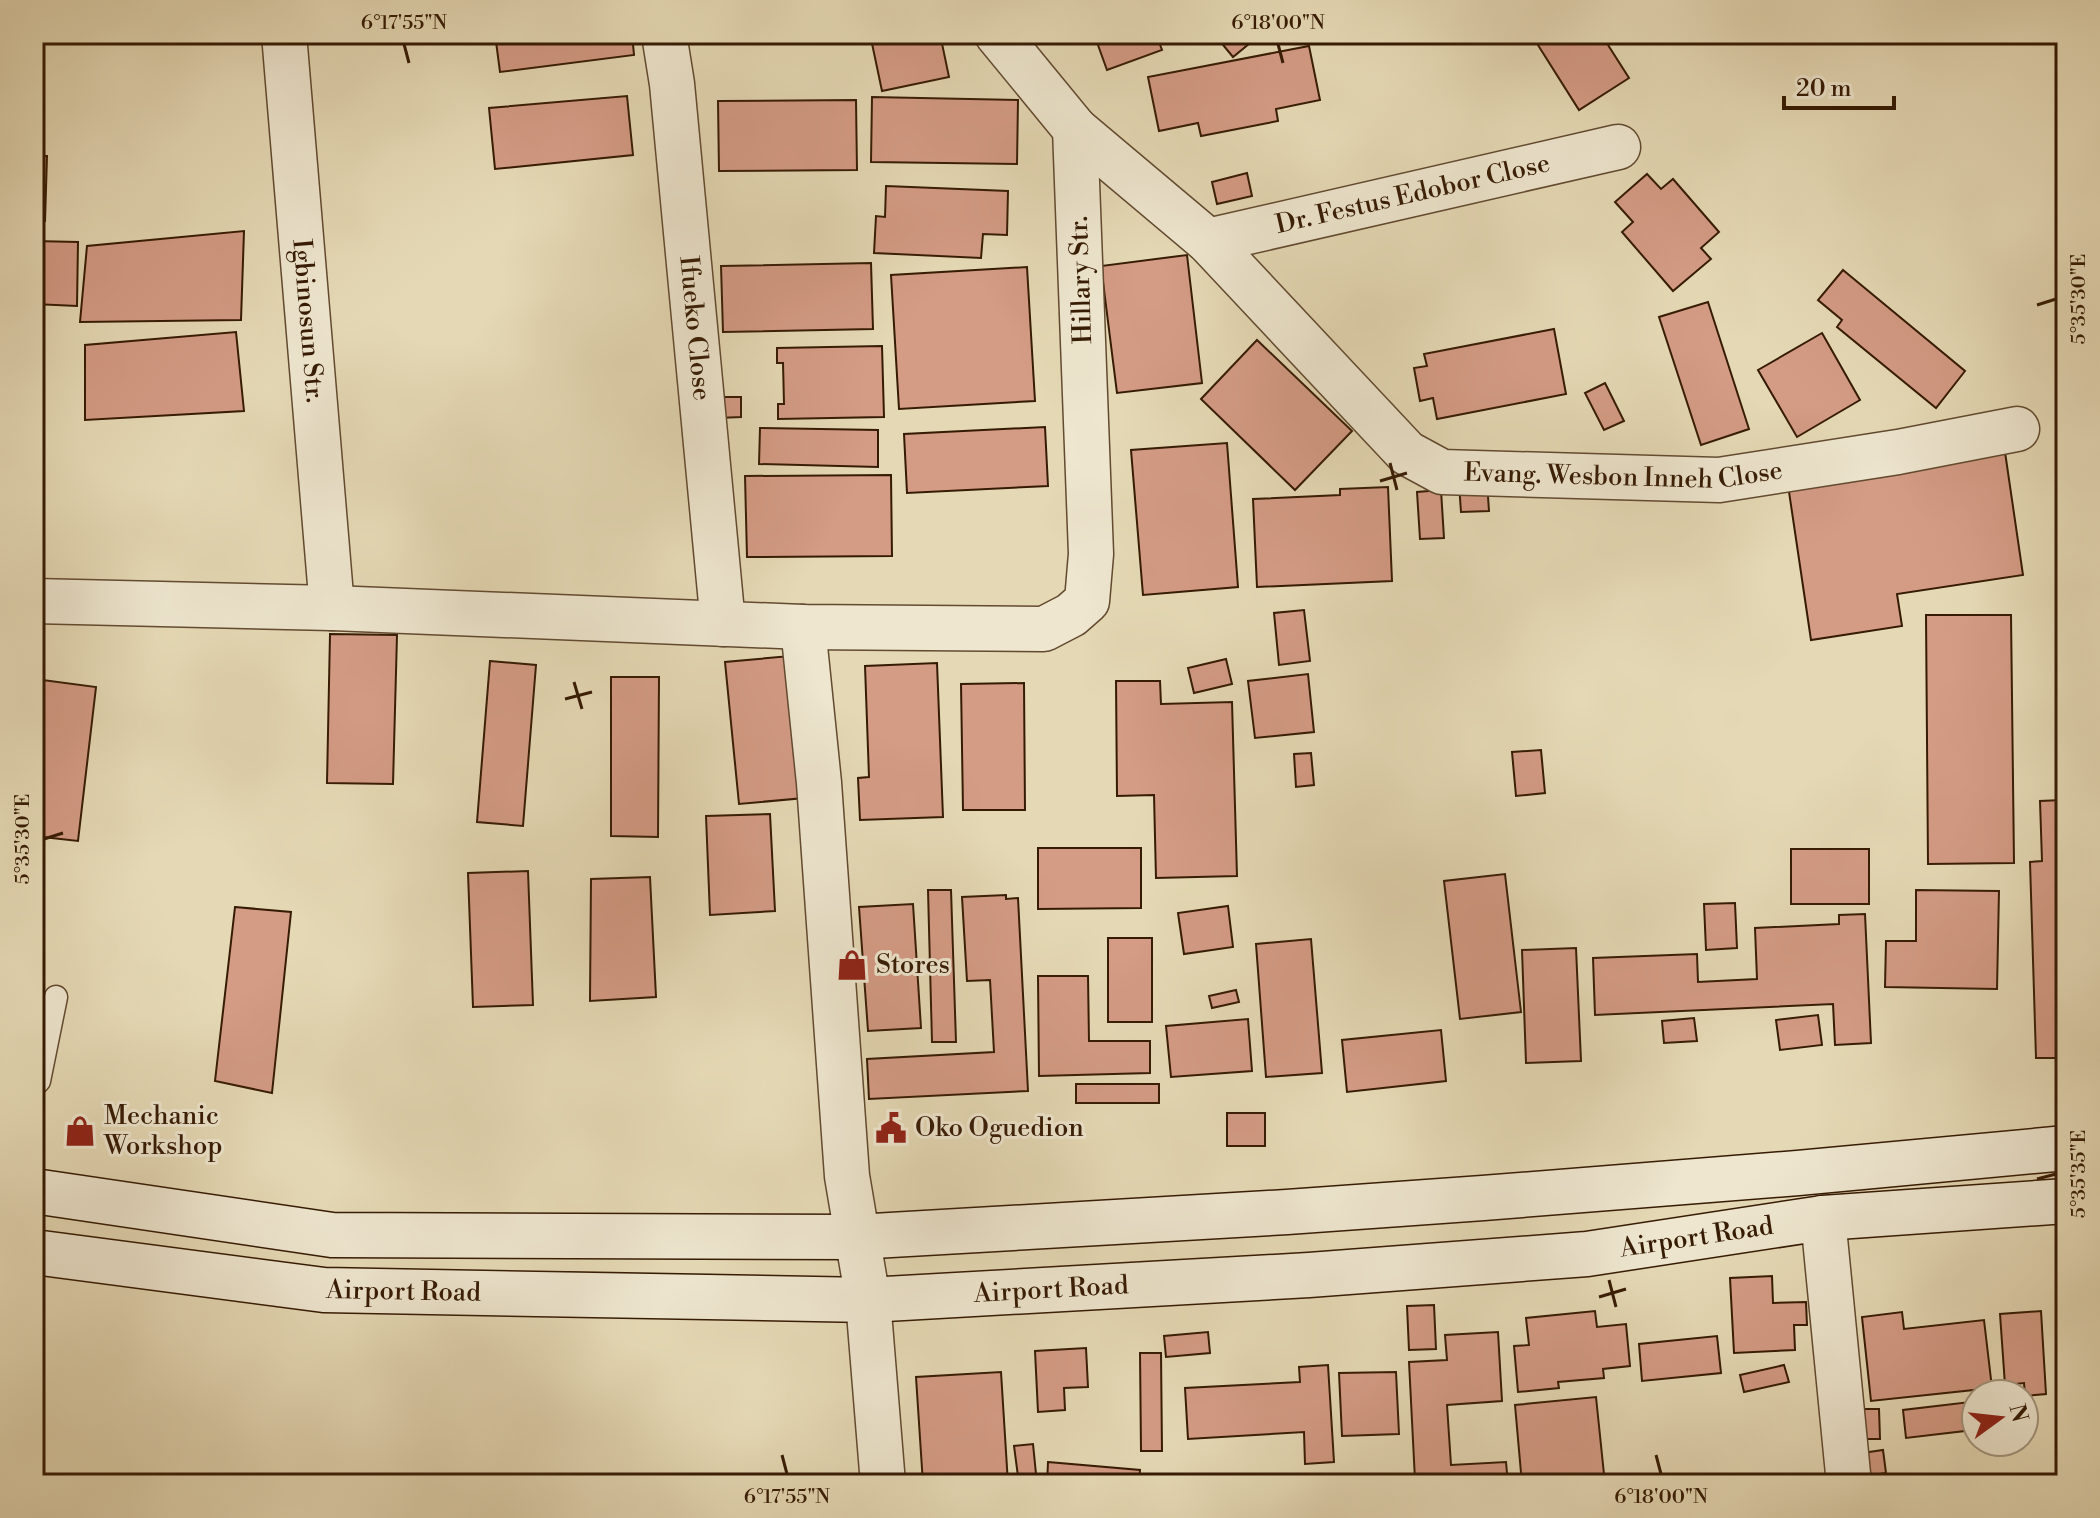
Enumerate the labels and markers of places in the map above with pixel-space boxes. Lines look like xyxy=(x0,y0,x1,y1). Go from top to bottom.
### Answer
shop icon: Stores xyxy=(835,948,869,982)
place label: Stores xyxy=(876,949,950,981)
place label: Mechanic Workshop xyxy=(103,1100,222,1162)
public building icon: Oko Oguedion xyxy=(874,1111,908,1145)
place label: Oko Oguedion xyxy=(915,1112,1084,1144)
shop icon: Mechanic Workshop xyxy=(63,1114,97,1148)

